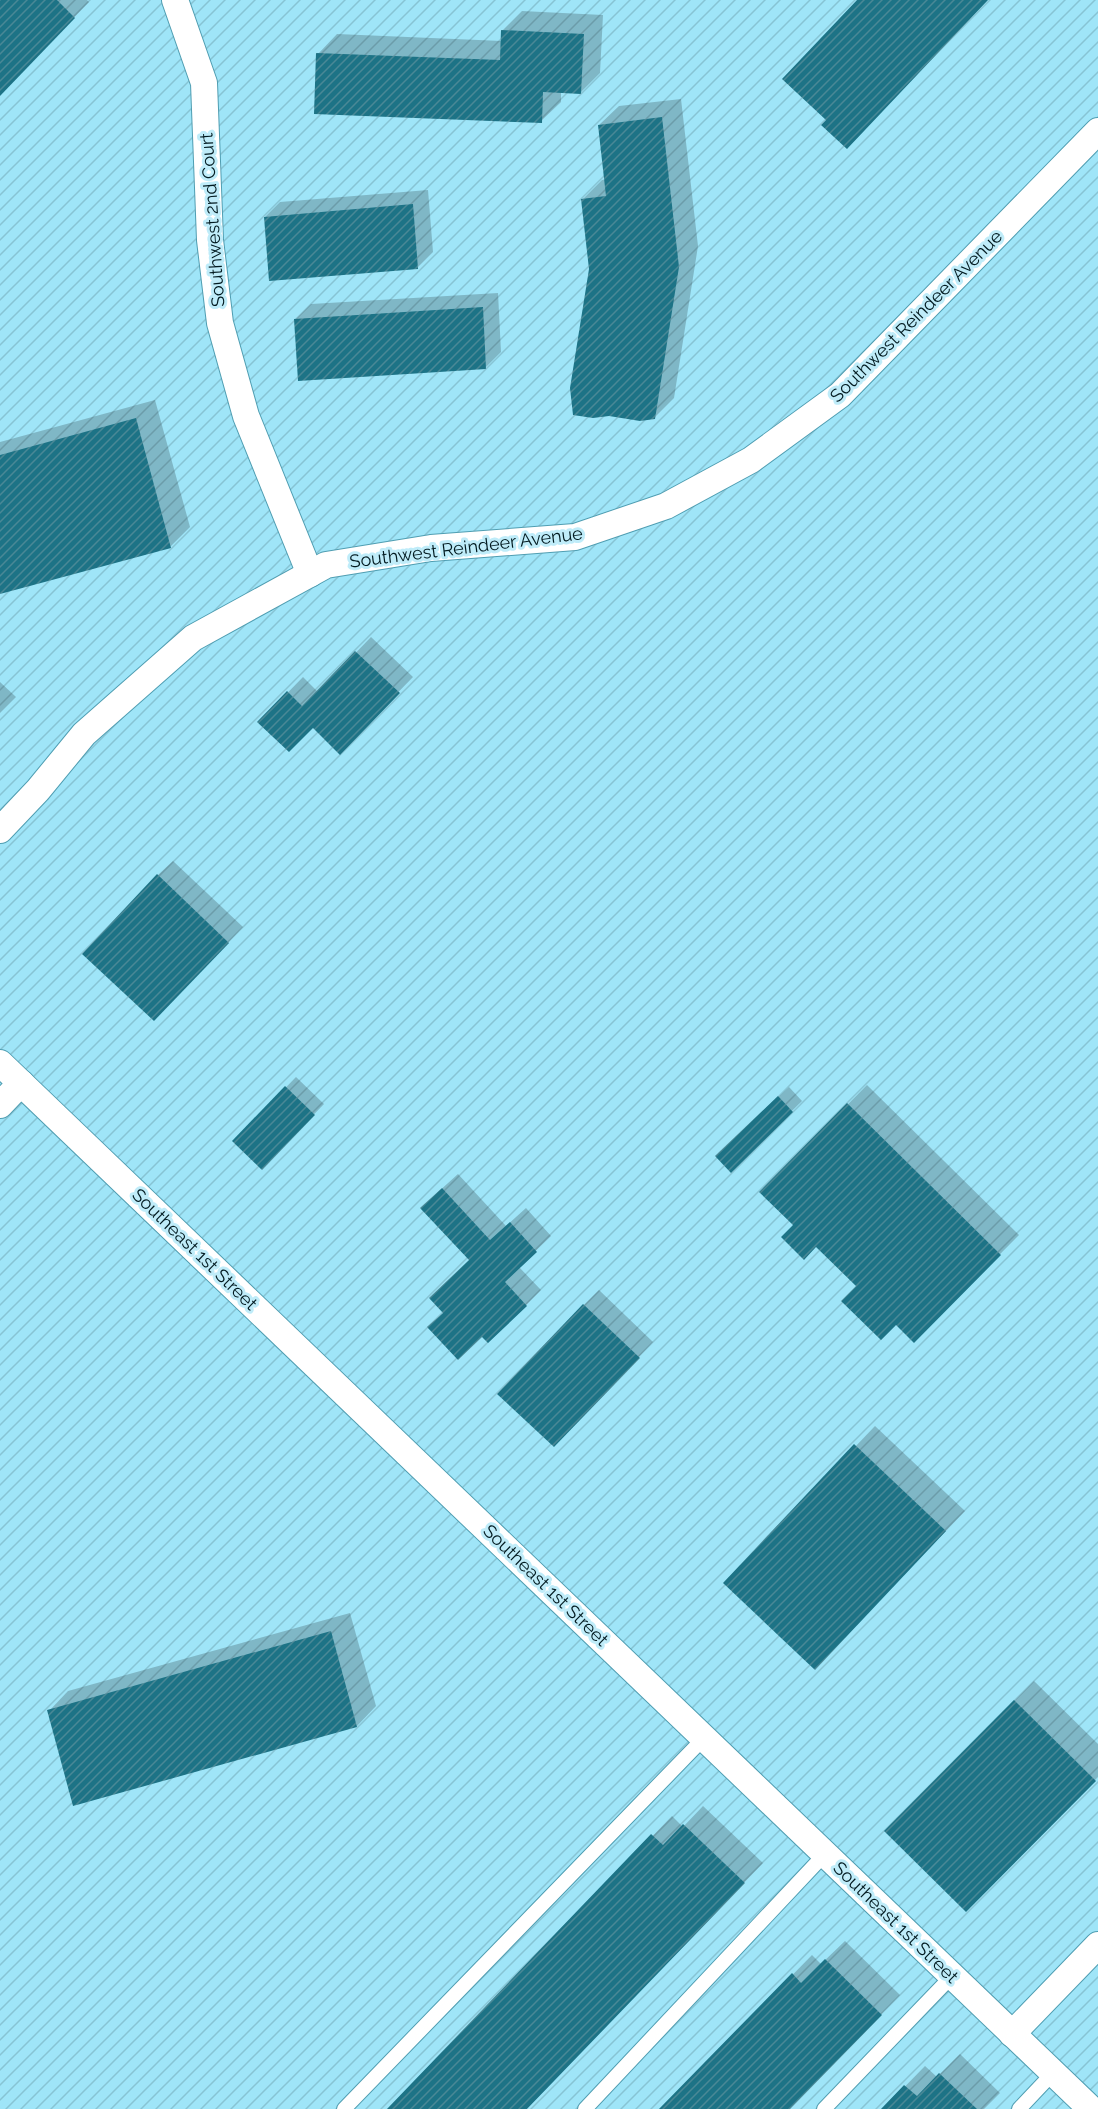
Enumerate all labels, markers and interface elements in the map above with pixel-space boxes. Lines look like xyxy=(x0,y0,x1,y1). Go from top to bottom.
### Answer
street label: Southwest 2nd Court xyxy=(195,132,229,308)
street label: Southwest Reindeer Avenue xyxy=(826,225,1007,406)
street label: Southwest Reindeer Avenue xyxy=(348,522,584,572)
street label: Southeast 1st Street xyxy=(128,1184,262,1314)
street label: Southeast 1st Street xyxy=(479,1520,613,1650)
street label: Southeast 1st Street xyxy=(829,1857,963,1987)

